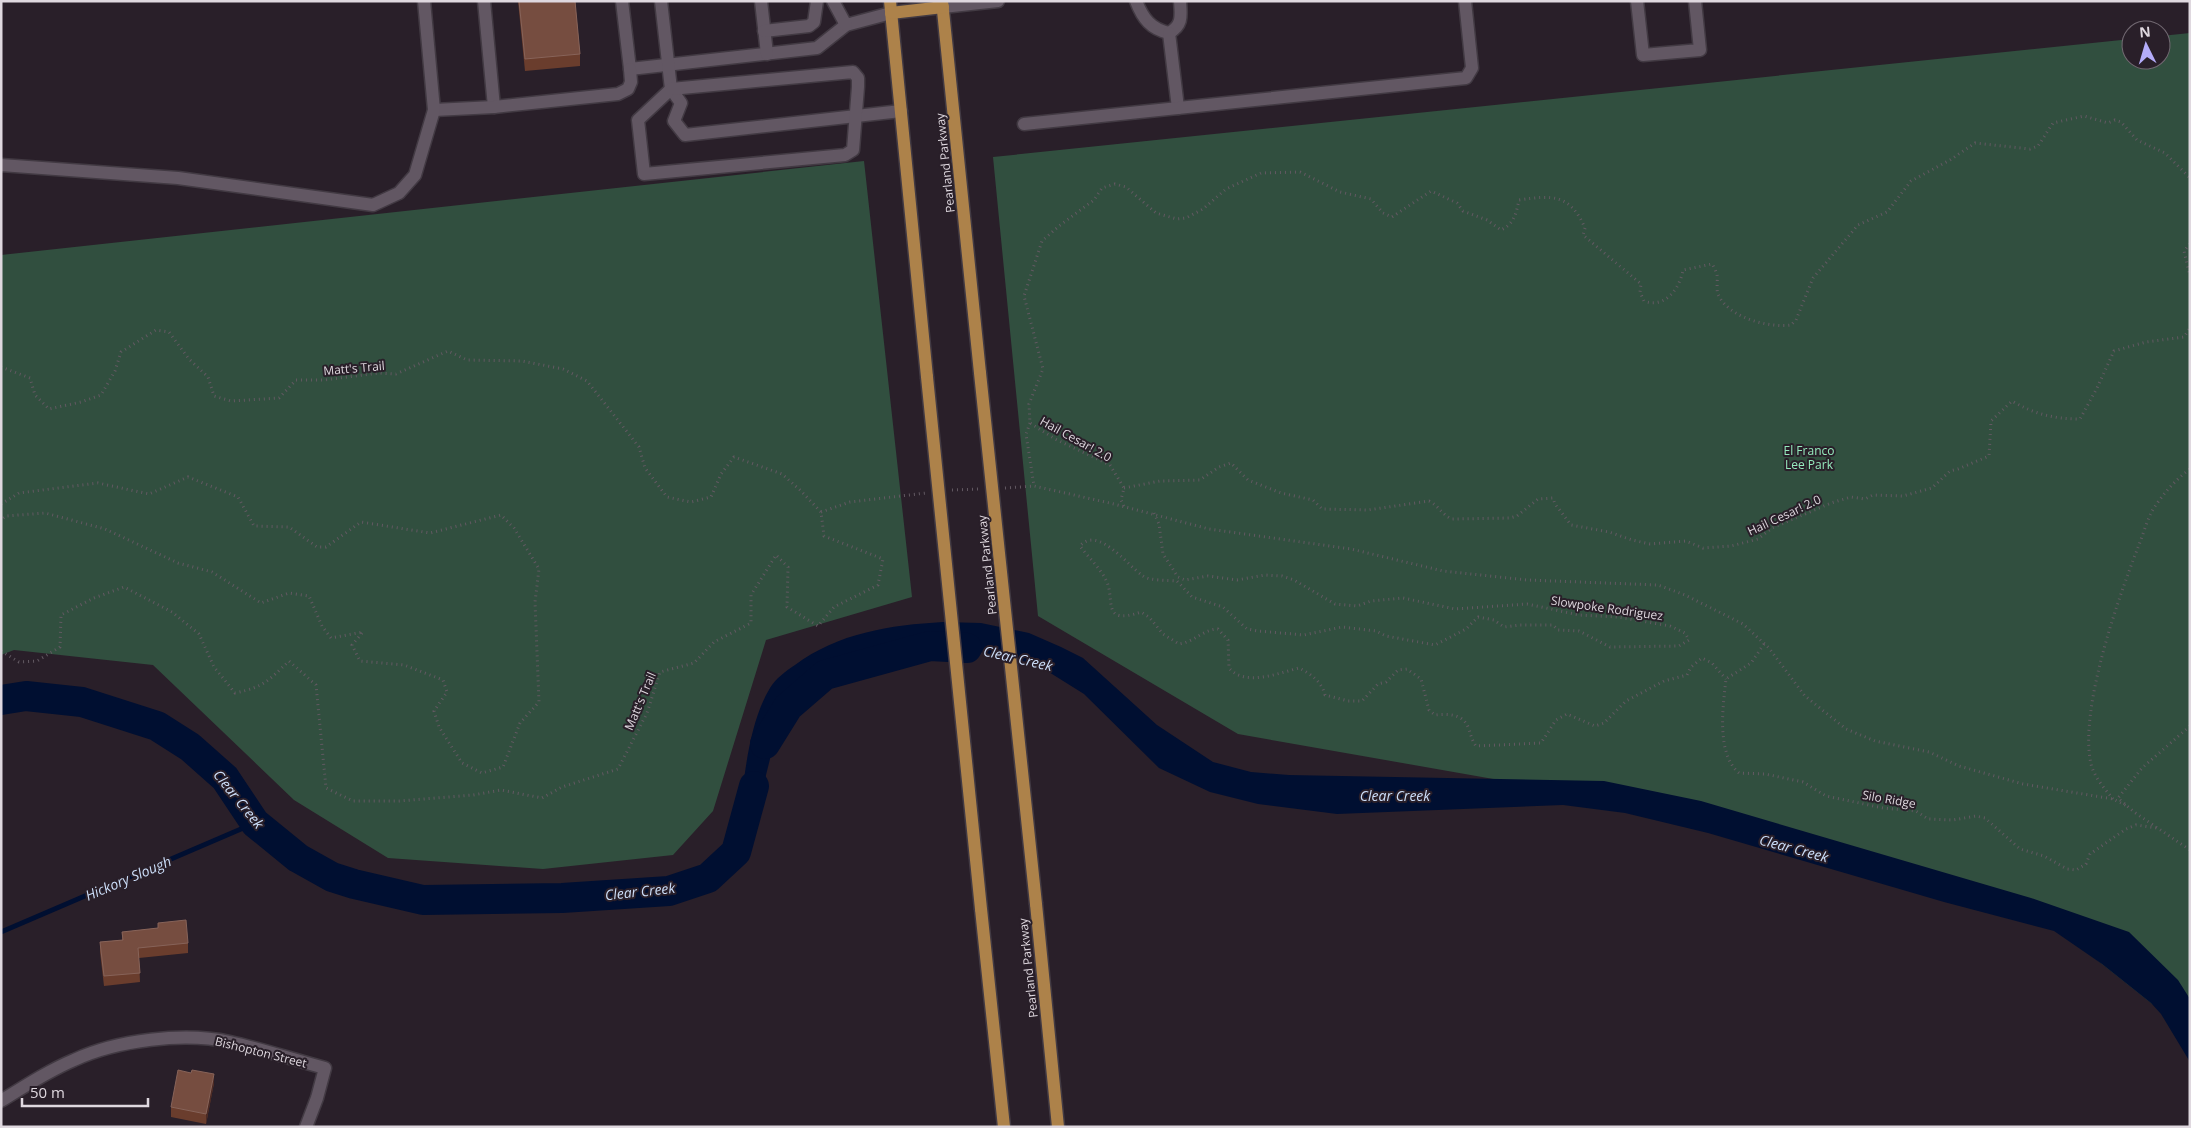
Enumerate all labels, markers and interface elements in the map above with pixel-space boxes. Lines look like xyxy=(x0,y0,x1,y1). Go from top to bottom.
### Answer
north arrow xyxy=(2121,20,2171,70)
text: N xyxy=(2138,22,2151,42)
street label: Pearland Parkway xyxy=(931,111,959,214)
street label: Matt's Trail xyxy=(323,357,385,379)
street label: Hail Cesar! 2.0 xyxy=(1037,412,1115,466)
park label: El Franco Lee Park xyxy=(1784,442,1834,473)
street label: Hail Cesar! 2.0 xyxy=(1744,490,1824,539)
street label: Pearland Parkway xyxy=(973,513,1001,616)
street label: Slowpoke Rodriguez xyxy=(1550,592,1664,624)
water label: Clear Creek xyxy=(982,641,1056,675)
street label: Matt's Trail xyxy=(620,669,660,733)
water label: Clear Creek xyxy=(209,766,269,833)
water label: Clear Creek xyxy=(1360,786,1431,805)
street label: Silo Ridge xyxy=(1861,786,1917,812)
water label: Clear Creek xyxy=(1758,830,1832,867)
water label: Hickory Slough xyxy=(82,851,174,905)
water label: Clear Creek xyxy=(604,878,677,904)
street label: Pearland Parkway xyxy=(1014,916,1042,1019)
street label: Bishopton Street xyxy=(213,1032,309,1072)
scale bar xyxy=(22,1076,149,1108)
text: 50 m xyxy=(30,1082,65,1102)

